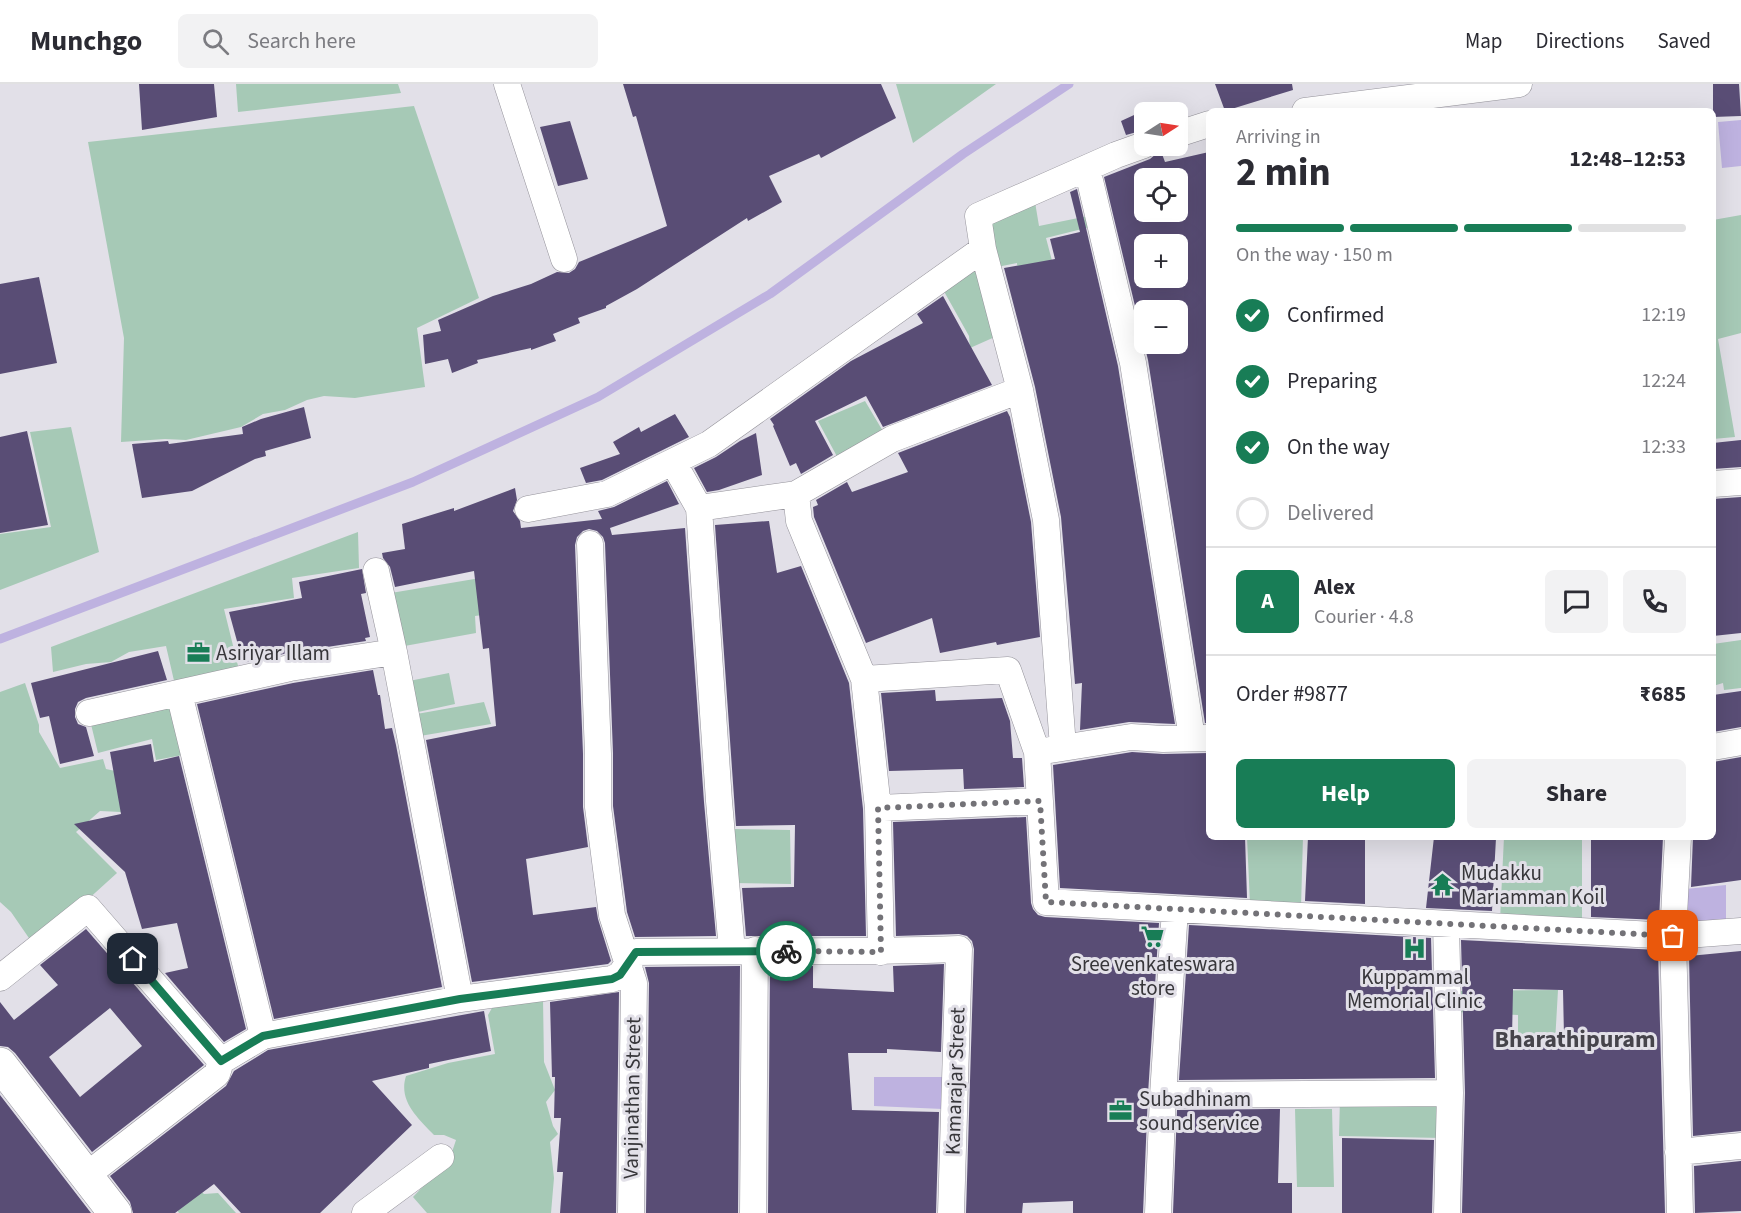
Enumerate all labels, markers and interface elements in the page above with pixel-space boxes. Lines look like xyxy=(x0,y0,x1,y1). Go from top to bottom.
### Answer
search box xyxy=(178,14,598,68)
text: Munchgo xyxy=(30,21,142,61)
icon: search xyxy=(199,25,232,58)
text: Search here xyxy=(247,25,356,57)
text: Map xyxy=(1465,26,1503,56)
text: Directions xyxy=(1536,26,1624,56)
text: Saved xyxy=(1657,26,1711,56)
north arrow xyxy=(1134,102,1188,156)
map controls xyxy=(1134,102,1188,354)
text: Arriving in xyxy=(1236,123,1321,151)
text: 12:48–12:53 xyxy=(1569,143,1686,175)
text: 2 min xyxy=(1236,145,1331,201)
button: locate xyxy=(1134,168,1188,222)
button: + xyxy=(1134,234,1188,288)
text: On the way · 150 m xyxy=(1236,241,1393,269)
icon: check xyxy=(1236,299,1269,332)
text: Confirmed xyxy=(1287,299,1384,331)
button: − xyxy=(1134,300,1188,354)
text: 12:19 xyxy=(1641,301,1686,329)
icon: check xyxy=(1236,365,1269,398)
text: Preparing xyxy=(1287,365,1377,397)
text: 12:24 xyxy=(1641,367,1686,395)
icon: check xyxy=(1236,431,1269,464)
text: On the way xyxy=(1287,431,1390,463)
text: 12:33 xyxy=(1641,433,1686,461)
text: Delivered xyxy=(1287,497,1374,529)
button: chat xyxy=(1545,570,1608,633)
button: phone xyxy=(1623,570,1686,633)
text: Alex xyxy=(1314,571,1355,603)
text: A xyxy=(1261,585,1274,617)
text: Courier · 4.8 xyxy=(1314,603,1414,631)
place label: Asiriyar Illam xyxy=(216,638,330,668)
office icon: Asiriyar Illam xyxy=(185,640,211,666)
text: Order #9877 xyxy=(1236,678,1348,710)
text: ₹685 xyxy=(1640,678,1686,710)
button: Help xyxy=(1236,759,1455,828)
button: Share xyxy=(1467,759,1686,828)
place label: Mudakku Mariamman Koil xyxy=(1461,858,1605,912)
temple icon: Mudakku Mariamman Koil xyxy=(1430,872,1456,898)
pin xyxy=(1647,910,1698,961)
icon: bag xyxy=(1656,919,1689,952)
courier xyxy=(756,921,816,981)
supermarket icon: Sree venkateswara store xyxy=(1140,923,1166,949)
pin xyxy=(107,933,158,984)
icon: bike xyxy=(770,935,803,968)
hospital icon: Kuppammal Memorial Clinic xyxy=(1402,936,1428,962)
icon: home xyxy=(116,942,149,975)
place label: Sree venkateswara store xyxy=(1071,949,1235,1003)
place label: Kuppammal Memorial Clinic xyxy=(1347,962,1483,1016)
street label: Kamarajar Street xyxy=(937,1007,973,1155)
street label: Vanjinathan Street xyxy=(616,1017,648,1179)
district label: Bharathipuram xyxy=(1495,1022,1655,1057)
place label: Subadhinam sound service xyxy=(1139,1084,1260,1138)
office icon: Subadhinam sound service xyxy=(1108,1098,1134,1124)

